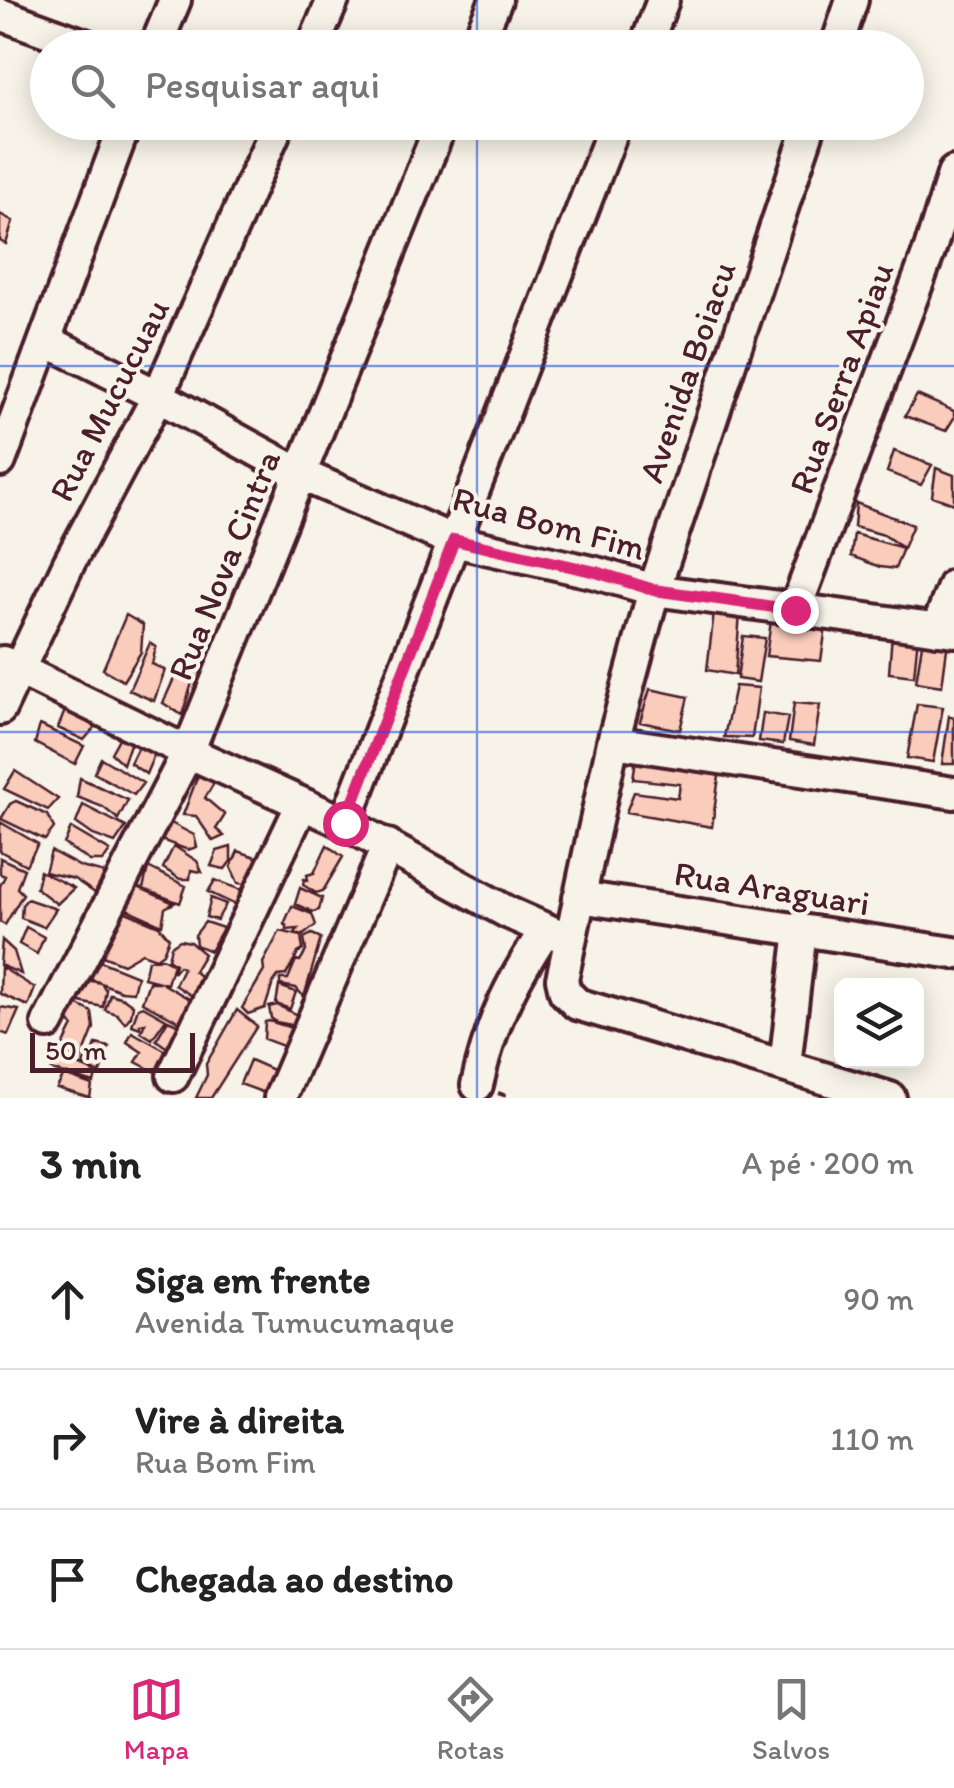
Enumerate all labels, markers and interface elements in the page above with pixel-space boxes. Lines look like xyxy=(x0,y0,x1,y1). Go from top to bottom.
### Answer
search box xyxy=(30,30,924,140)
icon: search xyxy=(65,58,120,113)
text: Pesquisar aqui xyxy=(145,62,380,108)
street label: Avenida Boiacu xyxy=(630,256,744,488)
street label: Rua Serra Apiau xyxy=(780,257,902,499)
street label: Rua Mucucuau xyxy=(40,292,178,508)
street label: Rua Nova Cintra xyxy=(159,444,289,686)
street label: Rua Bom Fim xyxy=(448,477,650,569)
route end xyxy=(773,588,819,634)
route start xyxy=(323,801,369,847)
street label: Rua Araguari xyxy=(671,852,873,924)
map controls xyxy=(834,978,924,1068)
button: layers xyxy=(834,978,924,1068)
scale bar xyxy=(30,1028,195,1072)
text: 50 m xyxy=(45,1033,107,1067)
text: 3 min xyxy=(40,1138,141,1189)
text: A pé · 200 m xyxy=(742,1144,914,1182)
text: Siga em frente xyxy=(135,1257,371,1303)
icon: ahead xyxy=(40,1272,95,1327)
text: 90 m xyxy=(843,1280,914,1318)
text: Avenida Tumucumaque xyxy=(135,1303,455,1341)
text: Vire à direita xyxy=(135,1397,344,1443)
icon: right xyxy=(40,1412,95,1467)
text: 110 m xyxy=(830,1420,914,1458)
text: Rua Bom Fim xyxy=(135,1443,316,1481)
icon: arrive xyxy=(40,1552,95,1607)
text: Chegada ao destino xyxy=(135,1556,454,1602)
tab: Mapa xyxy=(124,1672,189,1766)
tab: Rotas xyxy=(437,1672,504,1766)
tab: Salvos xyxy=(752,1672,830,1766)

